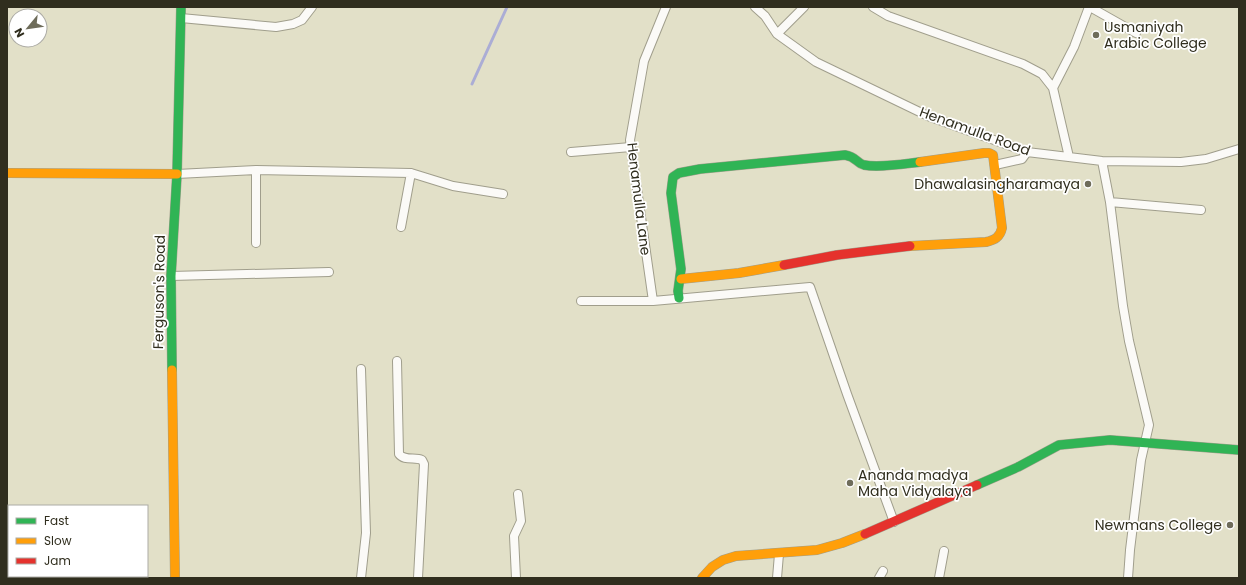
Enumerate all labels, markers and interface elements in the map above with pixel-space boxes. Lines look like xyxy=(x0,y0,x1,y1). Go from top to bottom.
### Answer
north arrow xyxy=(8,8,48,48)
place label: Usmaniyah Arabic College xyxy=(1104,17,1207,53)
text: N xyxy=(10,25,28,40)
marker: Usmaniyah Arabic College xyxy=(1091,30,1101,40)
street label: Henamulla Road xyxy=(917,102,1033,160)
street label: Henamulla Lane xyxy=(622,141,656,257)
place label: Dhawalasingharamaya xyxy=(914,174,1080,194)
marker: Dhawalasingharamaya xyxy=(1083,179,1093,189)
street label: Ferguson's Road xyxy=(148,235,170,349)
place label: Ananda madya Maha Vidyalaya xyxy=(858,465,972,501)
marker: Ananda madya Maha Vidyalaya xyxy=(845,478,855,488)
legend xyxy=(8,505,148,577)
text: Fast xyxy=(44,512,69,529)
place label: Newmans College xyxy=(1095,515,1222,535)
marker: Newmans College xyxy=(1225,520,1235,530)
text: Slow xyxy=(44,532,72,549)
text: Jam xyxy=(44,552,71,569)

